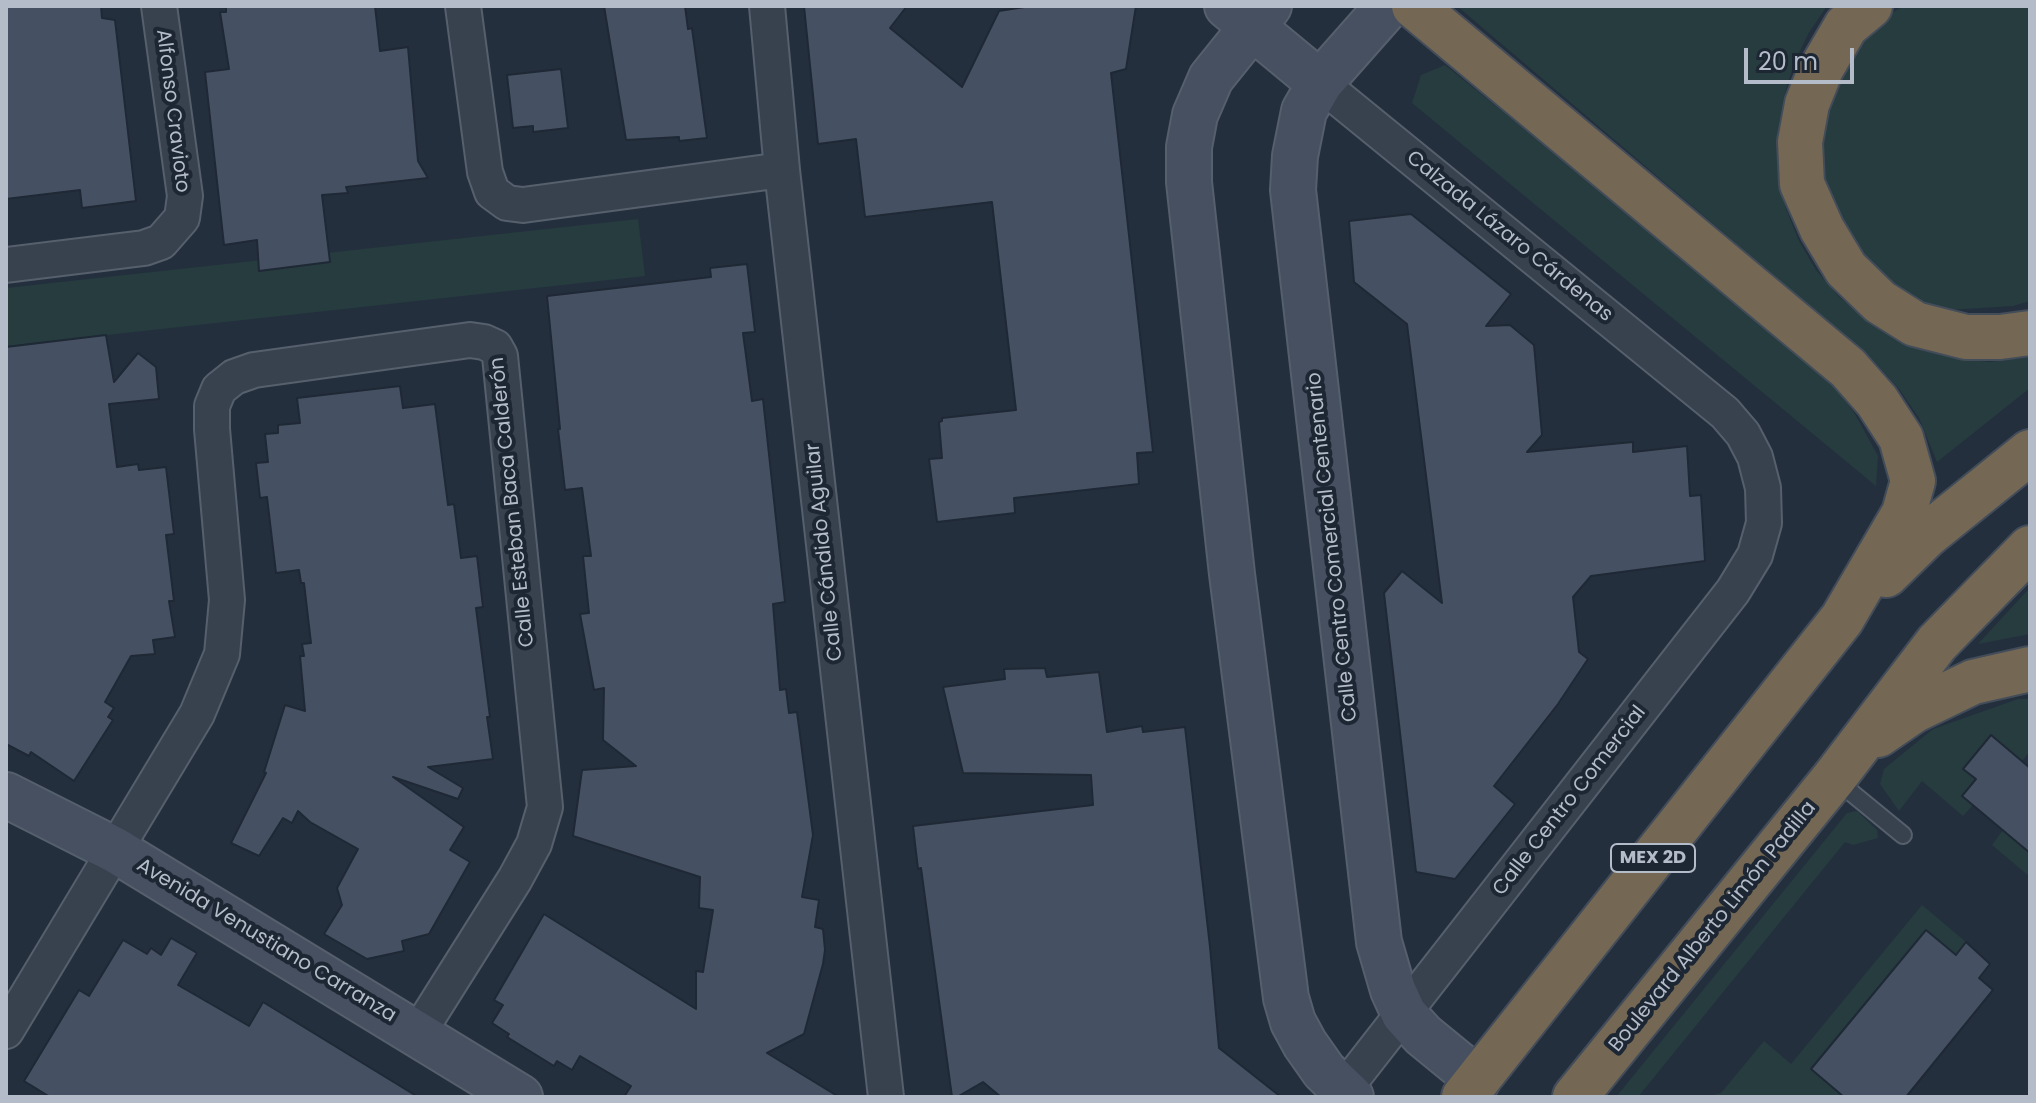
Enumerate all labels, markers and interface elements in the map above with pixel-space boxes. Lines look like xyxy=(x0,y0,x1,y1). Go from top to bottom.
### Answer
street label: Alfonso Cravioto xyxy=(150,28,194,194)
scale bar xyxy=(1748,32,1858,82)
text: 20 m xyxy=(1758,45,1818,78)
street label: Calzada Lázaro Cárdenas xyxy=(1401,146,1617,328)
street label: Calle Esteban Baca Calderón xyxy=(486,356,540,648)
street label: Calle Centro Comercial Centenario xyxy=(1303,371,1363,723)
street label: Calle Cándido Aguilar xyxy=(802,442,848,662)
street label: Calle Centro Comercial xyxy=(1488,701,1652,901)
street label: Boulevard Alberto Limón Padilla xyxy=(1604,797,1822,1057)
road number: MEX 2D xyxy=(1611,844,1695,872)
street label: Avenida Venustiano Carranza xyxy=(132,854,400,1028)

